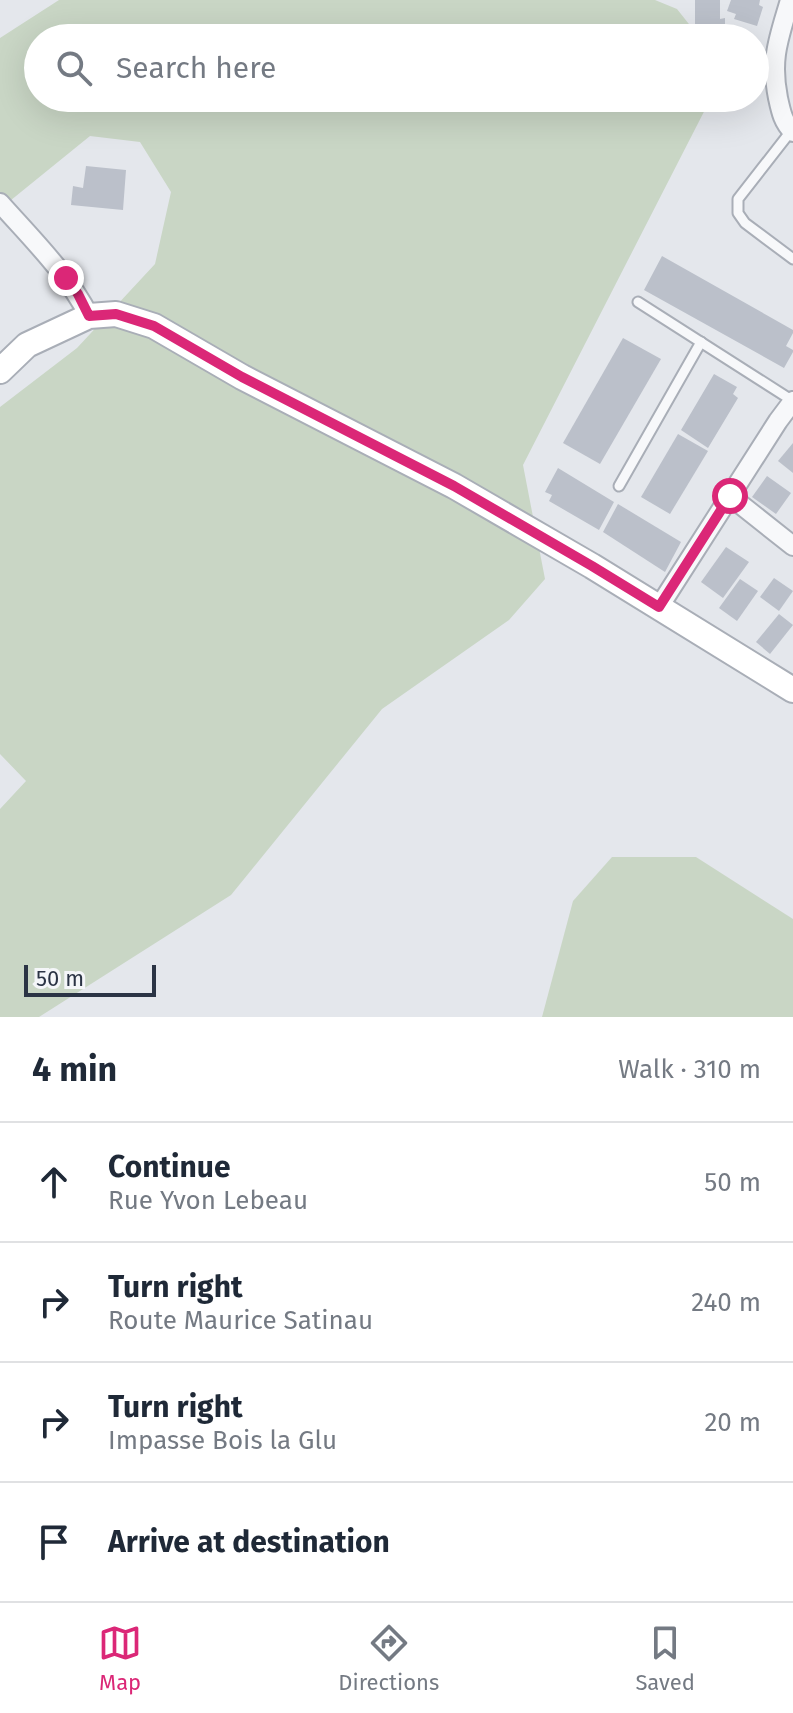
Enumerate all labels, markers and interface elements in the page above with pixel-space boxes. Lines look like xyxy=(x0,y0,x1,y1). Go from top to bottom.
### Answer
search box xyxy=(24,24,769,112)
icon: search xyxy=(52,46,96,90)
text: Search here xyxy=(116,50,276,86)
route end xyxy=(48,260,84,296)
route start xyxy=(712,478,748,514)
scale bar xyxy=(24,961,156,997)
text: 50 m xyxy=(36,965,84,992)
text: 4 min xyxy=(32,1049,117,1090)
text: Walk · 310 m xyxy=(618,1054,761,1085)
text: Continue xyxy=(108,1149,231,1185)
icon: ahead xyxy=(32,1160,76,1204)
text: 50 m xyxy=(704,1167,761,1198)
text: Rue Yvon Lebeau xyxy=(108,1185,308,1216)
text: Turn right xyxy=(108,1269,243,1305)
icon: right xyxy=(32,1280,76,1324)
text: 240 m xyxy=(691,1287,761,1318)
text: Route Maurice Satinau xyxy=(108,1305,373,1336)
text: Turn right xyxy=(108,1389,243,1425)
icon: right xyxy=(32,1400,76,1444)
text: 20 m xyxy=(704,1407,761,1438)
text: Impasse Bois la Glu xyxy=(108,1425,337,1456)
icon: arrive xyxy=(32,1520,76,1564)
text: Arrive at destination xyxy=(108,1524,390,1560)
tab: Map xyxy=(98,1621,142,1696)
tab: Directions xyxy=(338,1621,439,1696)
tab: Saved xyxy=(635,1621,695,1696)

